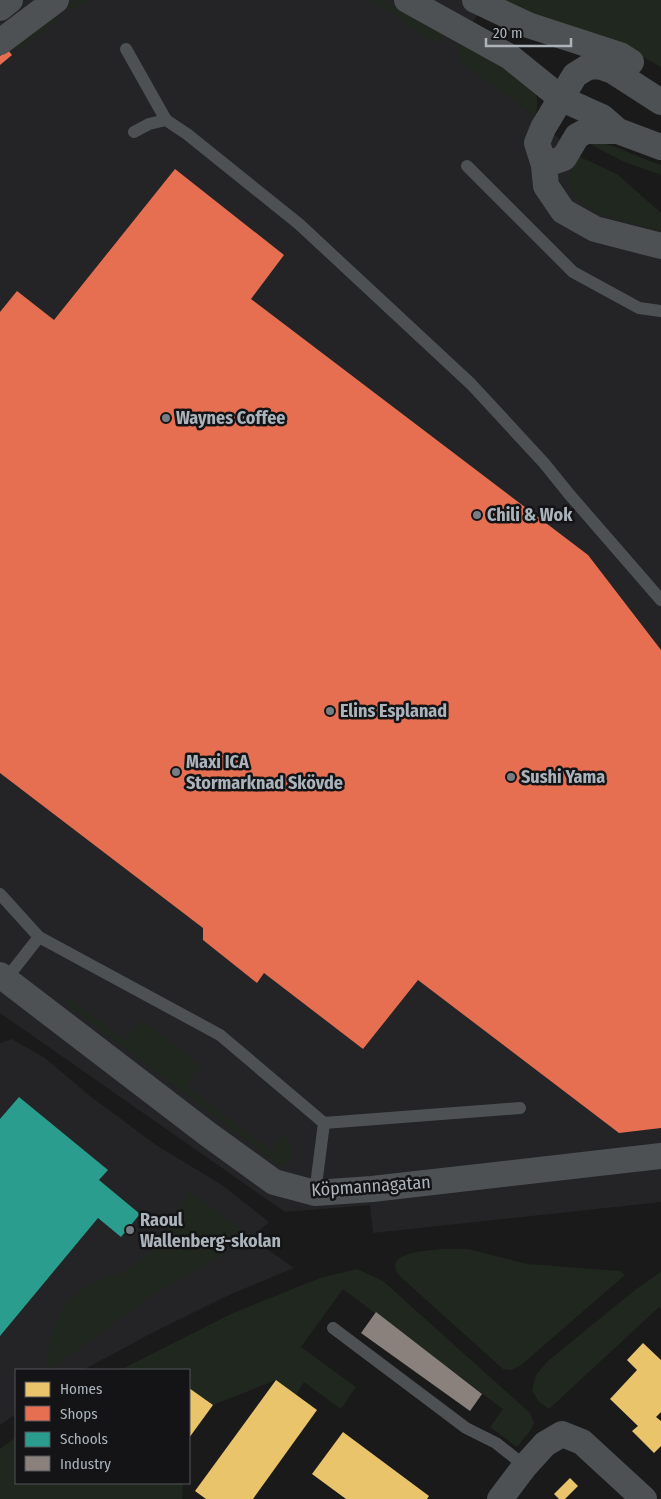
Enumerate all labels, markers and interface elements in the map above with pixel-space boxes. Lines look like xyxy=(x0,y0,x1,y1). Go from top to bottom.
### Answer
scale bar xyxy=(486,15,571,47)
text: 20 m xyxy=(493,24,523,42)
place label: Waynes Coffee xyxy=(176,407,285,429)
marker: Waynes Coffee xyxy=(160,412,172,424)
place label: Chili & Wok xyxy=(487,504,573,526)
marker: Chili & Wok xyxy=(471,509,483,521)
place label: Elins Esplanad xyxy=(340,700,447,722)
marker: Elins Esplanad xyxy=(324,705,336,717)
place label: Maxi ICA Stormarknad Skövde xyxy=(186,751,343,794)
marker: Maxi ICA Stormarknad Skövde xyxy=(170,766,182,778)
place label: Sushi Yama xyxy=(521,766,605,788)
marker: Sushi Yama xyxy=(505,771,517,783)
street label: Köpmannagatan xyxy=(311,1171,431,1201)
place label: Raoul Wallenberg-skolan xyxy=(140,1209,281,1252)
marker: Raoul Wallenberg-skolan xyxy=(124,1224,136,1236)
legend xyxy=(15,1369,190,1484)
text: Homes xyxy=(60,1380,102,1398)
text: Shops xyxy=(60,1405,98,1423)
text: Schools xyxy=(60,1430,108,1448)
text: Industry xyxy=(60,1455,111,1473)

